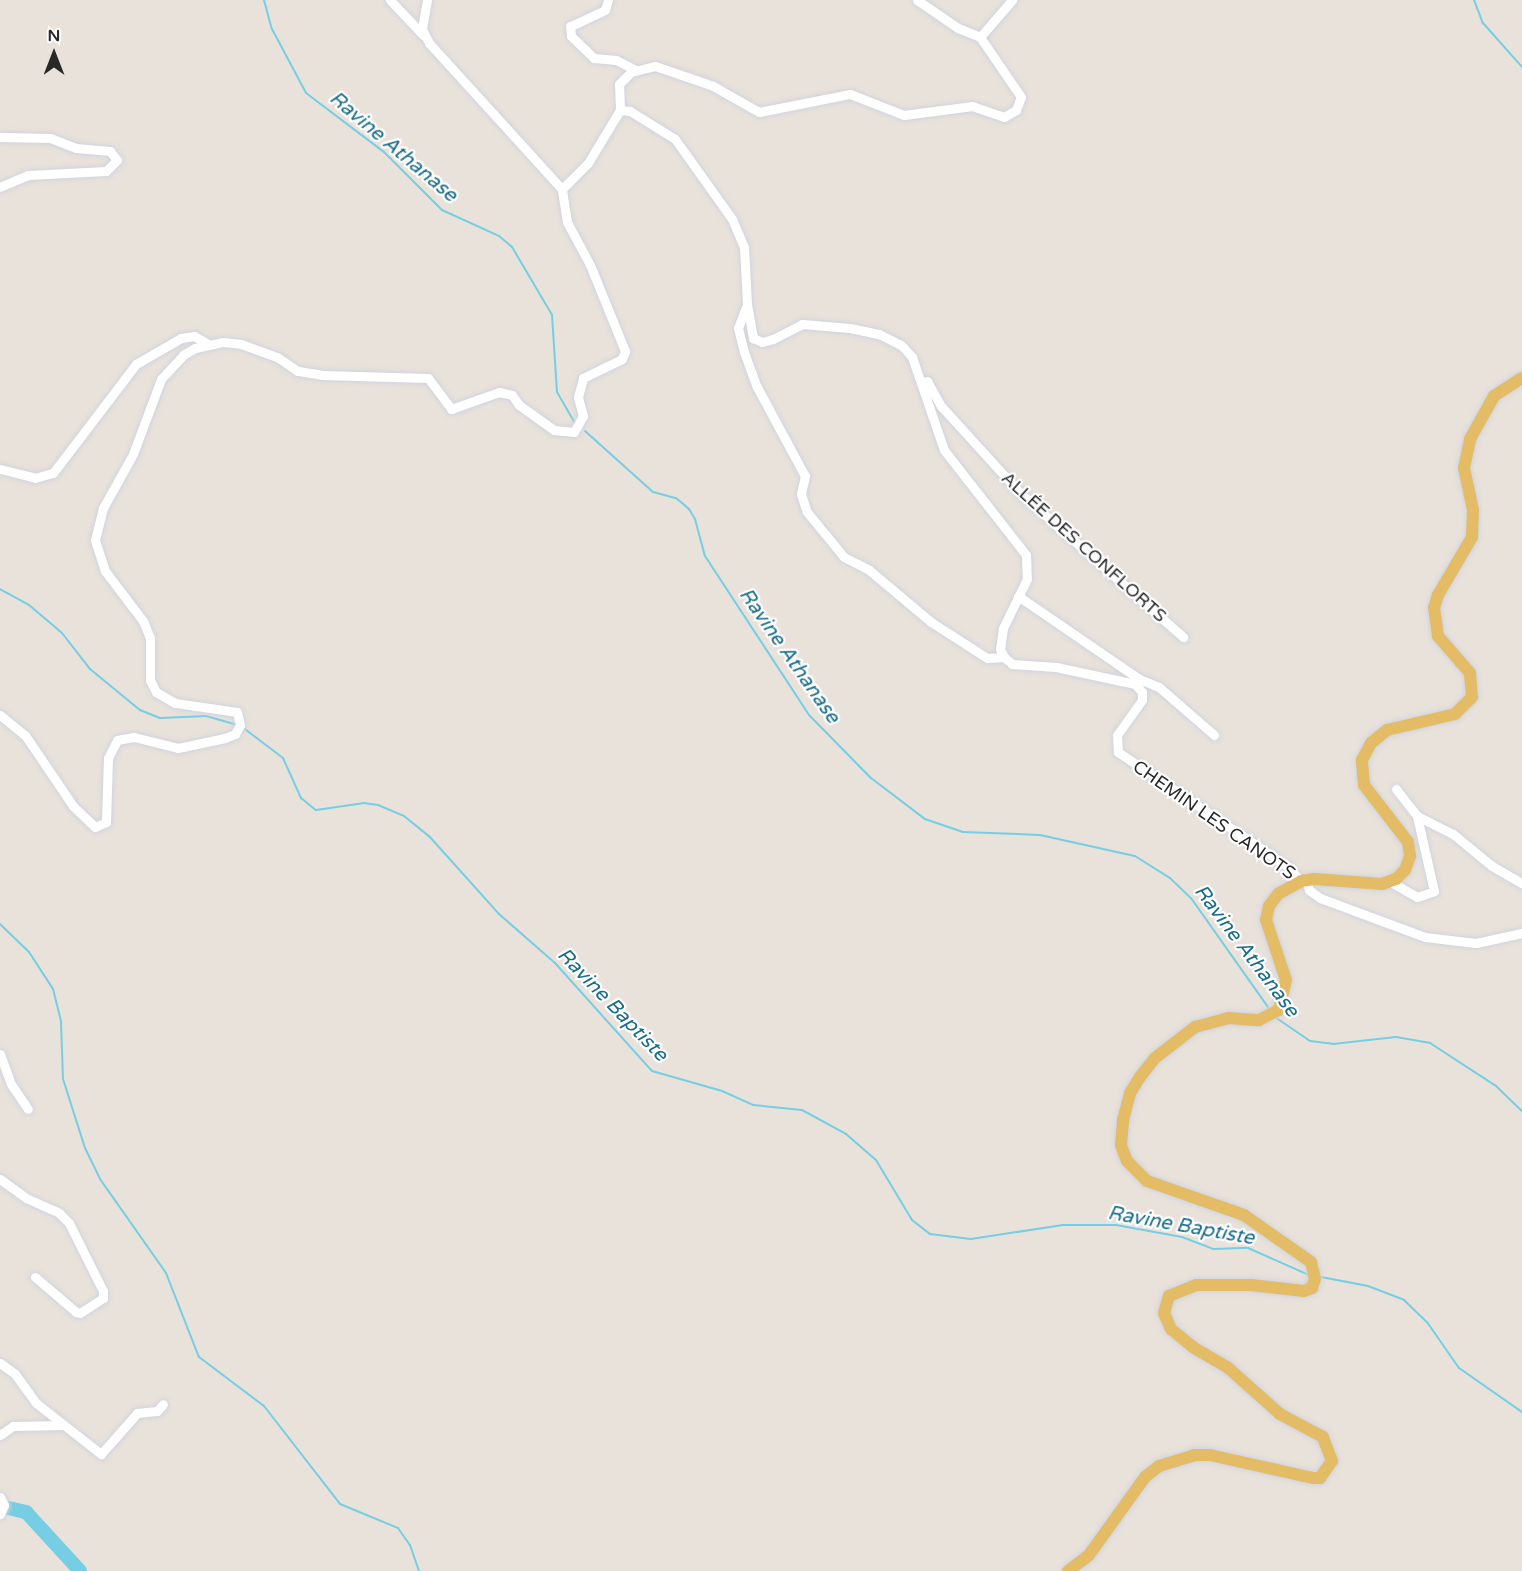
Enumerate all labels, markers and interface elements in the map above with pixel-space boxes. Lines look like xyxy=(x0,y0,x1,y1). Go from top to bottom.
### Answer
north arrow xyxy=(24,24,84,84)
text: N xyxy=(48,26,60,46)
water label: Ravine Athanase xyxy=(324,87,462,207)
street label: ALLÉE DES CONFLORTS xyxy=(997,467,1171,627)
water label: Ravine Athanase xyxy=(733,584,845,728)
street label: CHEMIN LES CANOTS xyxy=(1129,756,1299,884)
water label: Ravine Athanase xyxy=(1188,880,1304,1022)
water label: Ravine Baptiste xyxy=(552,943,672,1067)
water label: Ravine Baptiste xyxy=(1106,1201,1256,1251)

